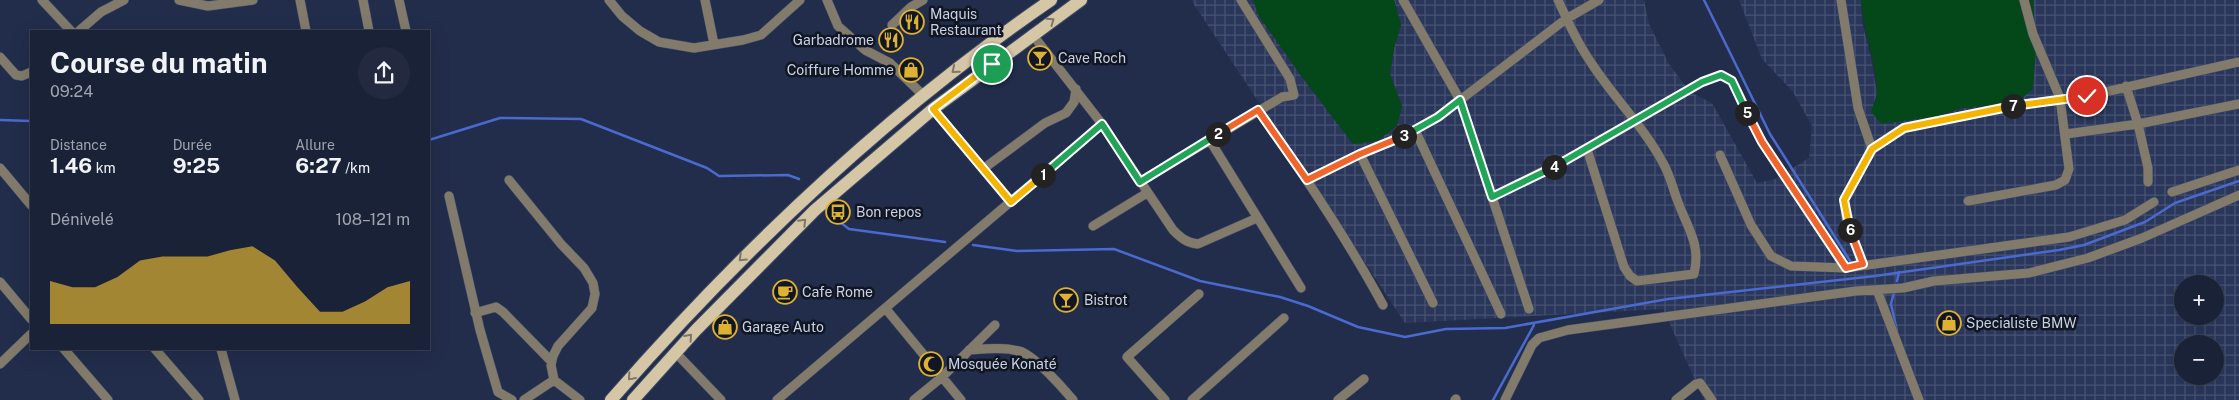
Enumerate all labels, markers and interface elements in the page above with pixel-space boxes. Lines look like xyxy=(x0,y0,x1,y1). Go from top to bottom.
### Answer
place label: Maquis Restaurant xyxy=(930,6,1002,38)
restaurant icon: Maquis Restaurant xyxy=(899,9,925,35)
one-way arrow xyxy=(1046,18,1055,27)
restaurant icon: Garbadrome xyxy=(878,27,904,53)
place label: Garbadrome xyxy=(793,32,874,48)
pin xyxy=(971,43,1013,85)
bar icon: Cave Roch xyxy=(1027,45,1053,71)
text: Course du matin xyxy=(50,46,268,79)
button: share xyxy=(358,47,410,99)
icon: arrive xyxy=(978,50,1006,78)
place label: Cave Roch xyxy=(1058,50,1126,66)
shop icon: Coiffure Homme xyxy=(898,57,924,83)
place label: Coiffure Homme xyxy=(787,62,894,78)
one-way arrow xyxy=(952,64,961,73)
pin xyxy=(2066,75,2108,117)
text: 09:24 xyxy=(50,82,93,101)
icon: check xyxy=(2073,82,2101,110)
pin: 7 xyxy=(2000,94,2026,118)
text: 7 xyxy=(2009,98,2018,114)
pin: 5 xyxy=(1734,100,1760,126)
text: 5 xyxy=(1743,105,1752,121)
pin: 2 xyxy=(1206,122,1230,146)
pin: 3 xyxy=(1392,124,1416,148)
text: 2 xyxy=(1214,126,1223,142)
text: 3 xyxy=(1400,128,1409,144)
text: Distance xyxy=(50,137,107,153)
text: Durée xyxy=(173,137,212,153)
text: Allure xyxy=(295,137,335,153)
text: 1.46 xyxy=(50,153,92,178)
text: 9:25 xyxy=(173,153,220,178)
text: 6:27 xyxy=(295,153,342,178)
pin: 4 xyxy=(1542,154,1566,180)
text: 4 xyxy=(1550,159,1559,175)
text: km xyxy=(92,160,116,176)
text: /km xyxy=(342,160,370,176)
pin: 1 xyxy=(1030,162,1056,188)
text: 1 xyxy=(1041,167,1047,183)
bus stop icon: Bon repos xyxy=(825,199,851,225)
place label: Bon repos xyxy=(856,204,921,220)
text: Dénivelé xyxy=(50,210,114,229)
text: 108–121 m xyxy=(335,210,410,229)
pin: 6 xyxy=(1838,218,1862,242)
one-way arrow xyxy=(797,219,806,228)
text: 6 xyxy=(1846,222,1855,238)
one-way arrow xyxy=(738,252,747,261)
map controls xyxy=(2174,275,2224,385)
button: + xyxy=(2174,275,2224,325)
cafe icon: Cafe Rome xyxy=(772,279,798,305)
place label: Cafe Rome xyxy=(802,284,873,300)
bar icon: Bistrot xyxy=(1053,287,1079,313)
place label: Bistrot xyxy=(1084,292,1128,308)
shop icon: Specialiste BMW xyxy=(1936,310,1962,336)
shop icon: Garage Auto xyxy=(712,314,738,340)
place label: Specialiste BMW xyxy=(1966,315,2077,331)
place label: Garage Auto xyxy=(742,319,824,335)
one-way arrow xyxy=(683,334,692,343)
button: − xyxy=(2174,335,2224,385)
mosque icon: Mosquée Konaté xyxy=(918,351,944,377)
place label: Mosquée Konaté xyxy=(948,356,1057,372)
one-way arrow xyxy=(628,372,637,381)

